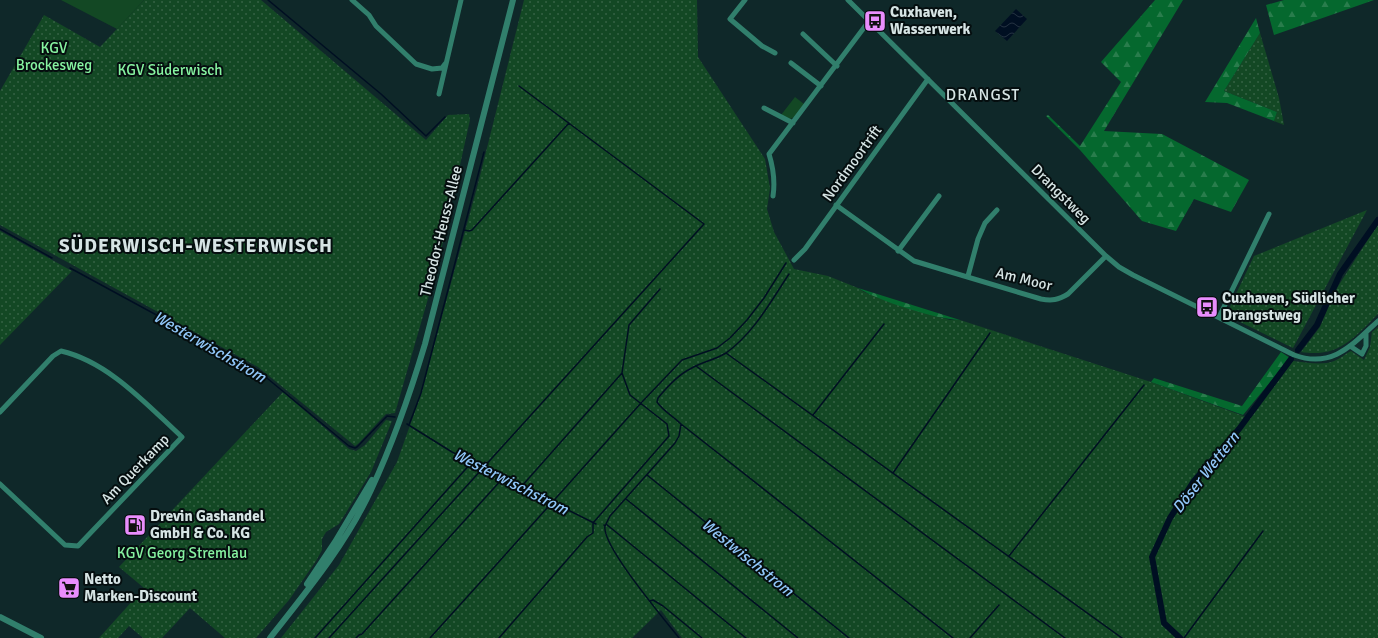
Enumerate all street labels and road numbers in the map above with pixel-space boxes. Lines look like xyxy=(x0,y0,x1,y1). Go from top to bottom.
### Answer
street label: Nordmoortrift xyxy=(818,121,886,204)
street label: Drangstweg xyxy=(1027,160,1095,228)
street label: Theodor-Heuss-Allee xyxy=(416,164,466,298)
street label: Am Moor xyxy=(994,263,1055,295)
street label: Am Querkamp xyxy=(97,430,173,508)

